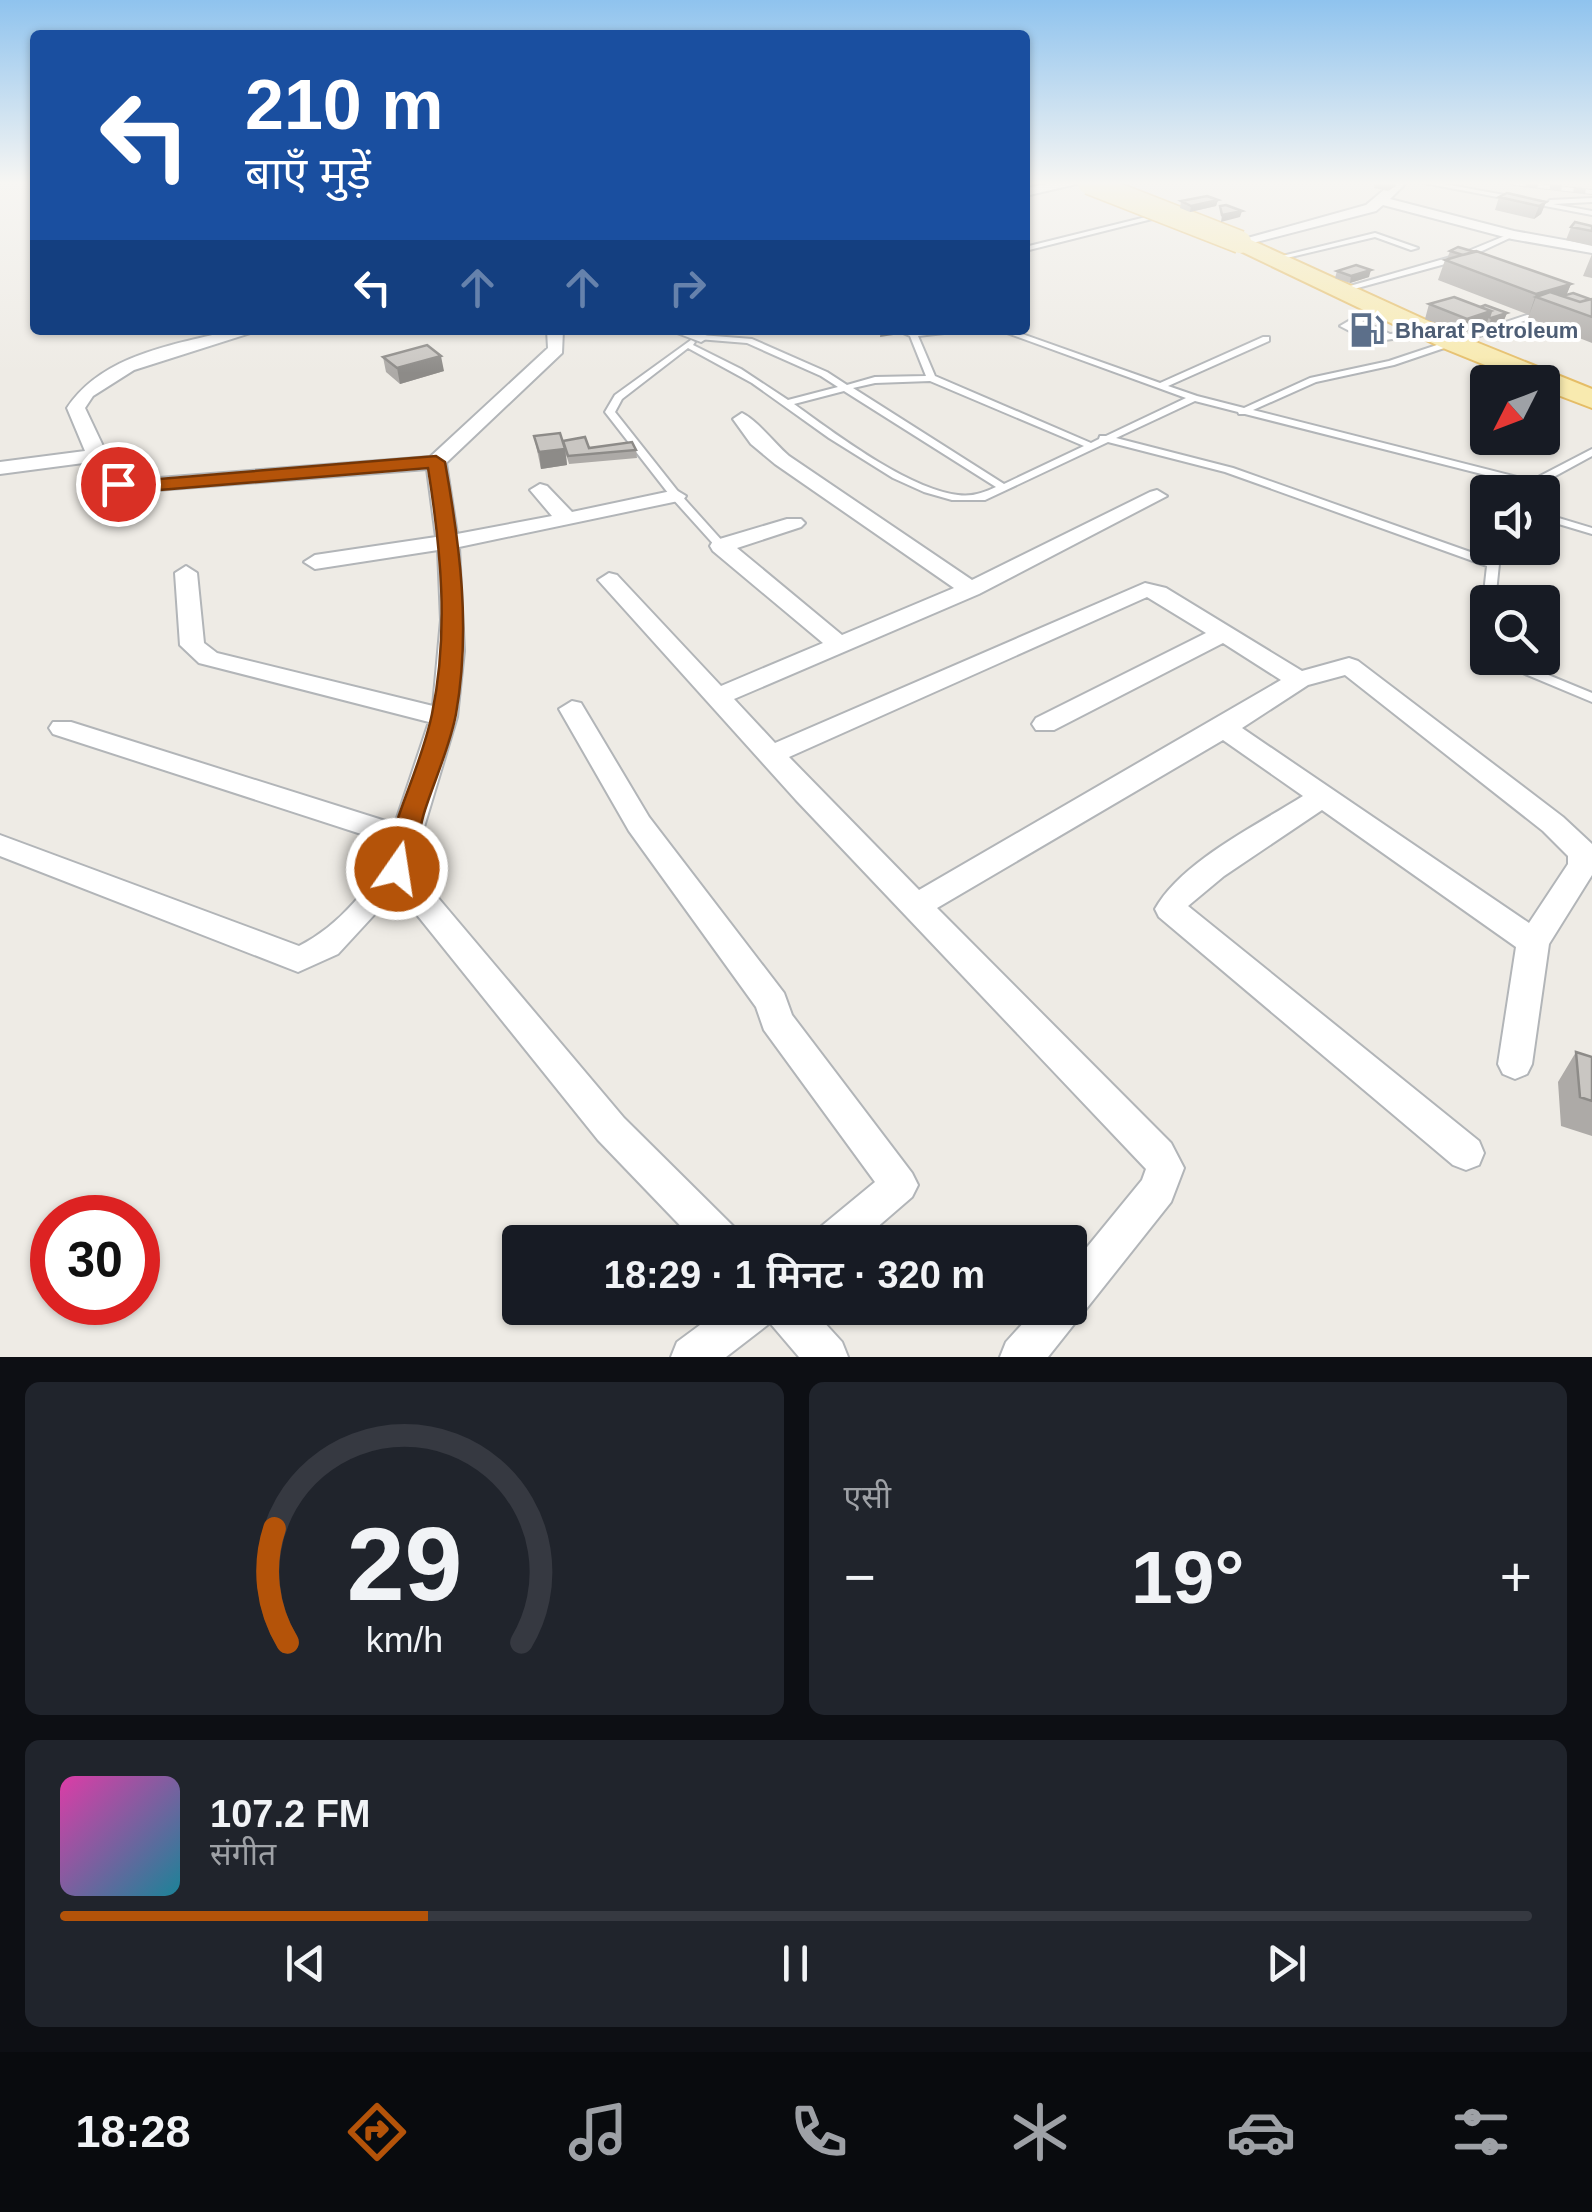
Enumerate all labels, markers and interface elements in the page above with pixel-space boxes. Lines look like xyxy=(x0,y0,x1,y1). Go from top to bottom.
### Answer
text: 210 m xyxy=(245,66,443,144)
icon: left xyxy=(80,70,210,200)
text: बाएँ मुड़ें xyxy=(245,148,371,199)
icon: left xyxy=(345,260,400,315)
icon: ahead xyxy=(450,260,505,315)
icon: ahead xyxy=(555,260,610,315)
icon: right xyxy=(660,260,715,315)
fuel station icon: Bharat Petroleum xyxy=(1348,311,1386,349)
place label: Bharat Petroleum xyxy=(1395,318,1578,343)
north arrow xyxy=(1470,365,1560,455)
map controls xyxy=(1470,365,1560,675)
pin xyxy=(76,442,161,527)
icon: arrive xyxy=(91,457,146,512)
button: sound xyxy=(1470,475,1560,565)
button: search xyxy=(1470,585,1560,675)
position arrow xyxy=(345,817,449,921)
speed limit sign: 30 xyxy=(30,1195,160,1325)
text: 18:29 · 1 मिनट · 320 m xyxy=(604,1254,985,1296)
text: एसी xyxy=(844,1479,891,1515)
text: 29 xyxy=(346,1506,462,1622)
text: 19° xyxy=(1131,1535,1244,1619)
text: − xyxy=(844,1546,876,1608)
text: + xyxy=(1500,1546,1532,1608)
text: km/h xyxy=(366,1620,443,1660)
text: 107.2 FM xyxy=(210,1793,371,1835)
text: संगीत xyxy=(210,1836,276,1872)
icon: previous xyxy=(278,1936,333,1991)
icon: pause xyxy=(768,1936,823,1991)
icon: next xyxy=(1259,1936,1314,1991)
icon: directions xyxy=(342,2097,412,2167)
icon: music xyxy=(563,2097,633,2167)
icon: phone xyxy=(784,2097,854,2167)
icon: climate xyxy=(1005,2097,1075,2167)
icon: car xyxy=(1226,2097,1296,2167)
icon: filters xyxy=(1446,2097,1516,2167)
text: 18:28 xyxy=(75,2106,191,2157)

